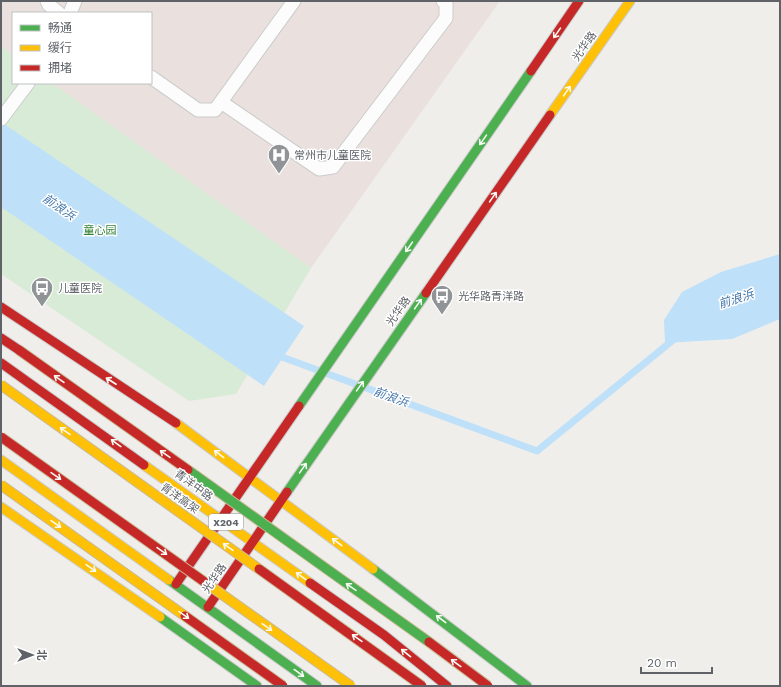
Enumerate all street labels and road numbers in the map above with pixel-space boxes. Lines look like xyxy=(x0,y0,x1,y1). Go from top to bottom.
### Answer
street label: 光华路 xyxy=(570,29,599,64)
street label: 光华路 xyxy=(384,294,413,329)
street label: 青洋中路 xyxy=(172,467,215,504)
street label: 青洋高架 xyxy=(158,480,201,516)
road number: X204 xyxy=(209,514,243,530)
street label: 光华路 xyxy=(200,561,229,596)

